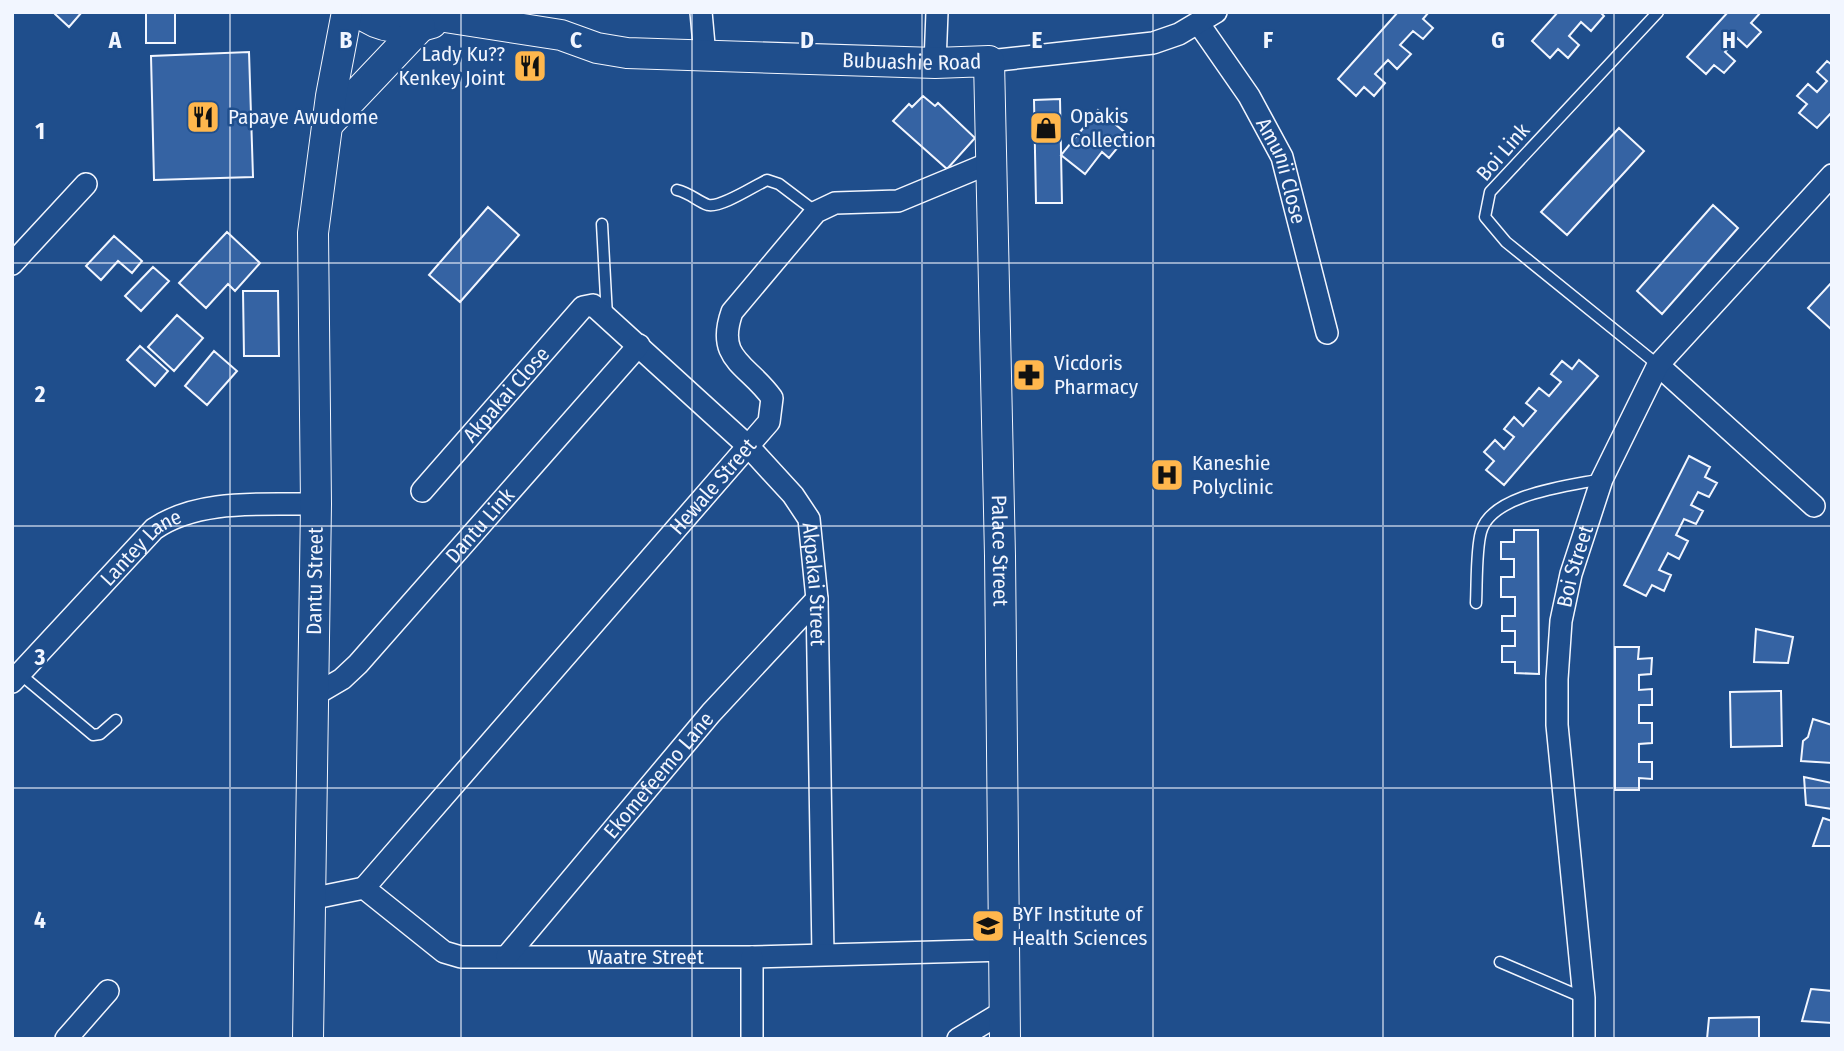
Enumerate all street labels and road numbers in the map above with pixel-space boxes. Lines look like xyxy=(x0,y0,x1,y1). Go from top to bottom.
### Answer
street label: Bubuashie Road xyxy=(842,47,982,76)
street label: Amunii Close xyxy=(1250,113,1312,227)
street label: Boi Link xyxy=(1471,118,1535,186)
street label: Akpakai Close xyxy=(458,342,555,448)
street label: Hewale Street xyxy=(664,433,762,540)
street label: Dantu Link xyxy=(440,482,520,569)
street label: Palace Street xyxy=(986,495,1014,607)
street label: Lantey Lane xyxy=(95,503,185,591)
street label: Akpakai Street xyxy=(796,521,831,646)
street label: Boi Street xyxy=(1551,522,1599,610)
street label: Dantu Street xyxy=(301,527,329,635)
street label: Ekomefeemo Lane xyxy=(598,707,719,844)
street label: Waatre Street xyxy=(588,944,704,970)

